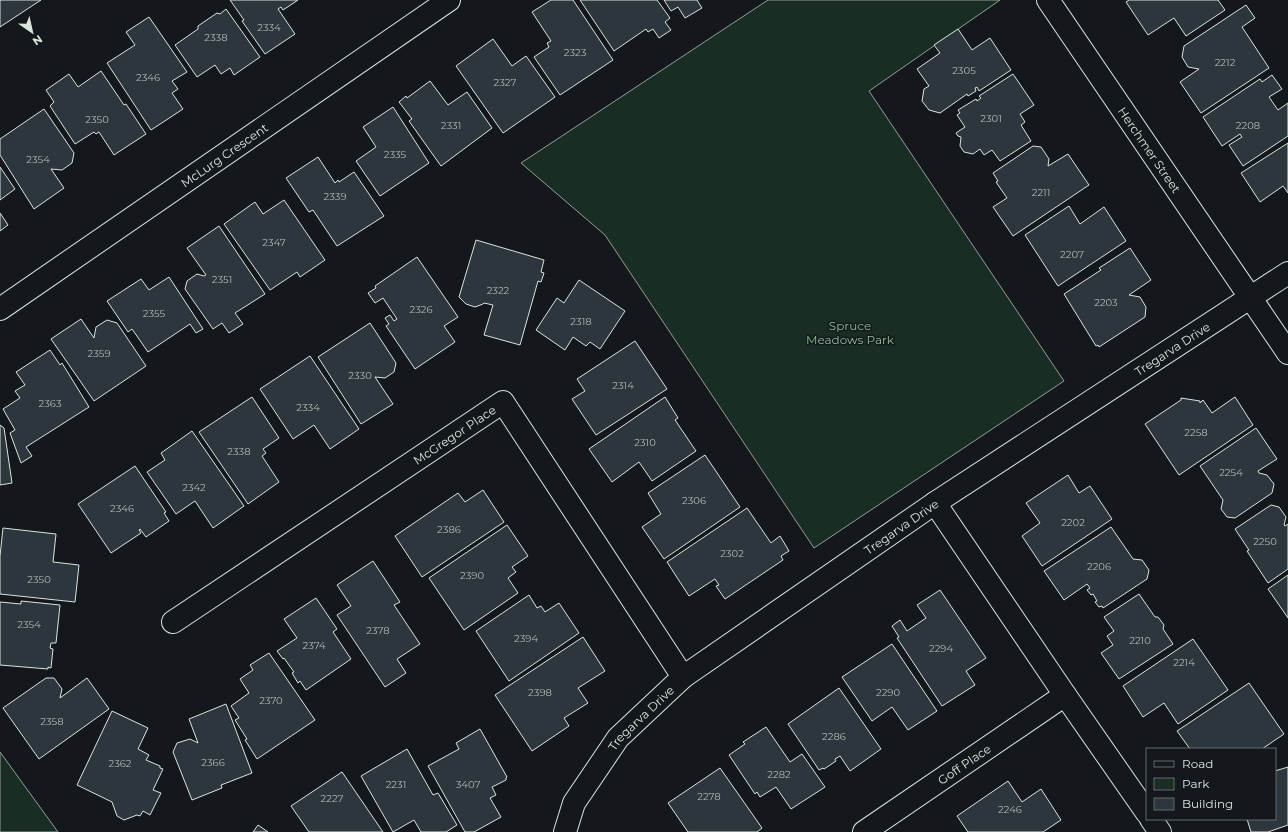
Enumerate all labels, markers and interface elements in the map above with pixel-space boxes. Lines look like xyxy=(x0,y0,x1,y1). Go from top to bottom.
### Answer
north arrow xyxy=(12,12,52,52)
house number: 2334 xyxy=(257,21,281,34)
house number: 2338 xyxy=(204,31,228,44)
text: N xyxy=(30,32,45,49)
house number: 2323 xyxy=(564,46,587,59)
house number: 2212 xyxy=(1215,56,1236,69)
house number: 2305 xyxy=(952,64,976,77)
house number: 2346 xyxy=(136,71,160,84)
house number: 2327 xyxy=(494,76,517,89)
street label: Herchmer Street xyxy=(1115,104,1184,196)
house number: 2301 xyxy=(980,112,1002,125)
house number: 2350 xyxy=(85,113,109,126)
street label: McLurg Crescent xyxy=(178,119,271,190)
house number: 2331 xyxy=(441,119,461,132)
house number: 2208 xyxy=(1236,119,1260,132)
house number: 2335 xyxy=(384,148,407,161)
house number: 2354 xyxy=(26,153,50,166)
house number: 2211 xyxy=(1032,186,1050,199)
house number: 2339 xyxy=(324,190,347,203)
house number: 2347 xyxy=(262,236,286,249)
house number: 2207 xyxy=(1060,248,1084,261)
house number: 2351 xyxy=(212,273,232,286)
house number: 2322 xyxy=(487,284,510,297)
house number: 2203 xyxy=(1094,296,1118,309)
house number: 2326 xyxy=(409,303,433,316)
house number: 2355 xyxy=(143,307,166,320)
house number: 2318 xyxy=(570,315,592,328)
park label: Spruce Meadows Park xyxy=(806,318,895,347)
street label: Tregarva Drive xyxy=(1131,319,1212,379)
house number: 2359 xyxy=(88,347,110,360)
house number: 2330 xyxy=(348,369,372,382)
house number: 2314 xyxy=(612,379,634,392)
house number: 2363 xyxy=(38,397,62,410)
house number: 2334 xyxy=(296,401,320,414)
street label: McGregor Place xyxy=(410,402,498,467)
house number: 2258 xyxy=(1184,426,1208,439)
house number: 2310 xyxy=(634,436,656,449)
house number: 2338 xyxy=(227,445,251,458)
house number: 2254 xyxy=(1219,466,1243,479)
house number: 2342 xyxy=(182,481,206,494)
house number: 2306 xyxy=(682,494,706,507)
street label: Tregarva Drive xyxy=(861,496,941,557)
house number: 2346 xyxy=(110,502,134,515)
house number: 2202 xyxy=(1061,516,1085,529)
house number: 2386 xyxy=(437,523,461,536)
house number: 2250 xyxy=(1253,535,1277,548)
house number: 2302 xyxy=(720,547,744,560)
house number: 2206 xyxy=(1087,560,1111,573)
house number: 2390 xyxy=(460,569,484,582)
house number: 2350 xyxy=(27,573,51,586)
house number: 2354 xyxy=(17,618,41,631)
house number: 2378 xyxy=(366,624,390,637)
house number: 2394 xyxy=(514,632,538,645)
house number: 2210 xyxy=(1129,634,1151,647)
house number: 2374 xyxy=(302,639,326,652)
house number: 2294 xyxy=(929,642,953,655)
house number: 2214 xyxy=(1173,656,1195,669)
street label: Tregarva Drive xyxy=(604,682,677,753)
house number: 2398 xyxy=(528,686,552,699)
house number: 2290 xyxy=(876,686,900,699)
house number: 2370 xyxy=(259,694,283,707)
house number: 2358 xyxy=(40,715,64,728)
house number: 2286 xyxy=(822,730,846,743)
street label: Goff Place xyxy=(935,740,993,787)
legend xyxy=(1146,748,1276,820)
house number: 2366 xyxy=(201,756,225,769)
text: Road xyxy=(1182,756,1213,771)
house number: 2362 xyxy=(108,757,132,770)
house number: 2282 xyxy=(767,768,791,781)
text: Park xyxy=(1182,776,1210,791)
house number: 2231 xyxy=(386,778,406,791)
house number: 3407 xyxy=(456,778,480,791)
house number: 2278 xyxy=(697,790,721,803)
house number: 2227 xyxy=(321,792,344,805)
text: Building xyxy=(1182,796,1233,811)
house number: 2246 xyxy=(998,803,1022,816)

